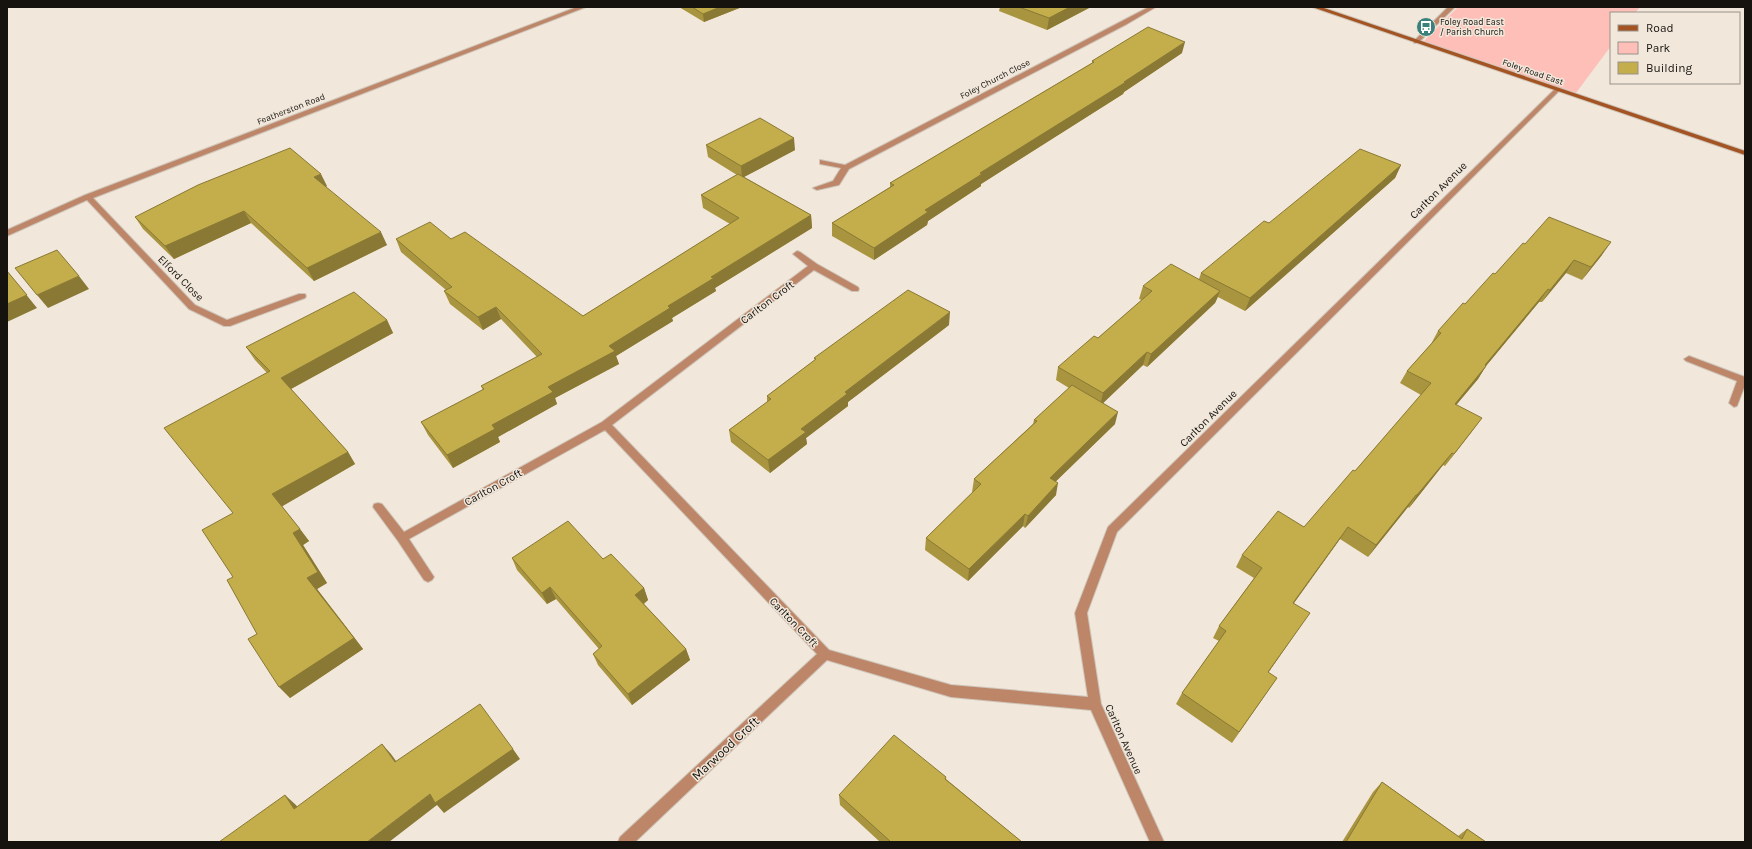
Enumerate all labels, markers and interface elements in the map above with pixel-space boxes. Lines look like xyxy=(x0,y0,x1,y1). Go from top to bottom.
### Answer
legend xyxy=(1610,12,1740,84)
bus stop icon: Foley Road East / Parish Church xyxy=(1415,16,1437,38)
place label: Foley Road East / Parish Church xyxy=(1440,17,1504,37)
text: Road xyxy=(1646,21,1674,35)
text: Park xyxy=(1646,41,1671,55)
street label: Foley Church Close xyxy=(958,57,1032,101)
street label: Foley Road East xyxy=(1501,57,1565,87)
text: Building xyxy=(1646,61,1693,75)
street label: Featherston Road xyxy=(256,91,326,127)
street label: Carlton Avenue xyxy=(1407,159,1470,222)
street label: Elford Close xyxy=(155,253,206,304)
street label: Carlton Croft xyxy=(738,278,797,327)
street label: Carlton Avenue xyxy=(1177,387,1240,450)
street label: Carlton Croft xyxy=(462,466,524,509)
street label: Carlton Croft xyxy=(767,595,821,650)
street label: Carlton Avenue xyxy=(1102,702,1145,777)
street label: Marwood Croft xyxy=(689,713,762,783)

